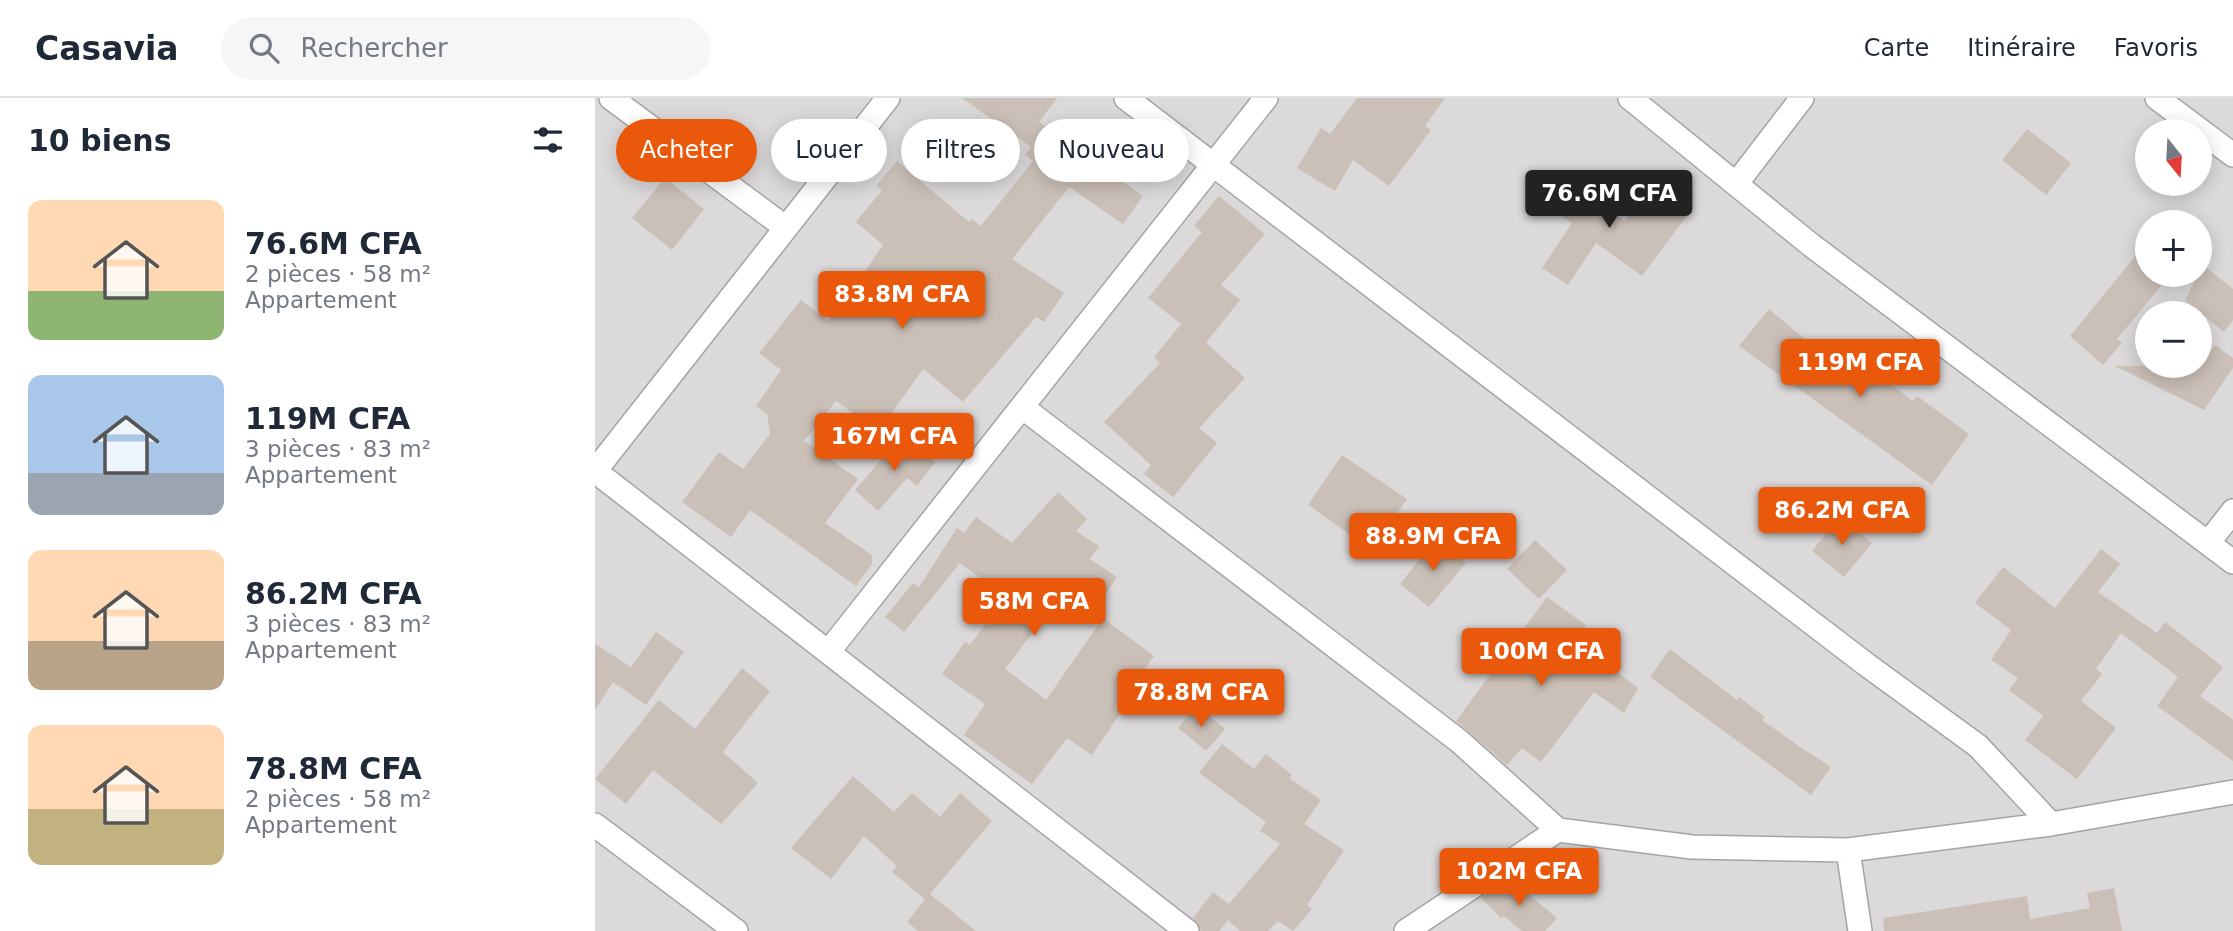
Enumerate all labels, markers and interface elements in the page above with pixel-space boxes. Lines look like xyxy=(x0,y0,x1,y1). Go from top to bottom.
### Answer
search box xyxy=(221,17,711,80)
text: Casavia xyxy=(35,29,179,68)
icon: search xyxy=(245,29,283,67)
text: Rechercher xyxy=(301,33,448,63)
text: Carte xyxy=(1864,34,1929,62)
text: Itinéraire xyxy=(1967,34,2076,62)
text: Favoris xyxy=(2114,34,2198,62)
chip: Acheter xyxy=(616,119,757,182)
chip: Louer xyxy=(771,119,887,182)
chip: Filtres xyxy=(901,119,1020,182)
chip: Nouveau xyxy=(1034,119,1189,182)
north arrow xyxy=(2135,119,2212,196)
map controls xyxy=(2135,119,2212,378)
icon: filters xyxy=(529,121,567,159)
text: 10 biens xyxy=(28,123,172,158)
pin: 76.6M CFA xyxy=(1529,170,1689,230)
text: 76.6M CFA xyxy=(1541,180,1677,206)
button: + xyxy=(2135,210,2212,287)
text: 76.6M CFA xyxy=(245,226,422,261)
icon: home xyxy=(84,228,168,312)
text: 2 pièces · 58 m² xyxy=(245,261,431,287)
pin: 83.8M CFA xyxy=(822,272,982,331)
text: 83.8M CFA xyxy=(834,281,970,307)
text: Appartement xyxy=(245,287,397,313)
button: − xyxy=(2135,301,2212,378)
pin: 119M CFA xyxy=(1788,340,1932,399)
text: 119M CFA xyxy=(1797,349,1923,375)
text: 119M CFA xyxy=(245,401,410,436)
icon: home xyxy=(84,403,168,487)
pin: 167M CFA xyxy=(822,414,966,473)
text: 167M CFA xyxy=(831,423,957,449)
text: 3 pièces · 83 m² xyxy=(245,436,431,462)
text: Appartement xyxy=(245,462,397,488)
pin: 86.2M CFA xyxy=(1762,488,1922,547)
text: 86.2M CFA xyxy=(1774,497,1910,523)
pin: 88.9M CFA xyxy=(1353,514,1513,573)
text: 88.9M CFA xyxy=(1365,523,1501,549)
text: 86.2M CFA xyxy=(245,576,422,611)
icon: home xyxy=(84,578,168,662)
pin: 58M CFA xyxy=(969,578,1099,638)
text: 58M CFA xyxy=(979,588,1089,614)
text: 3 pièces · 83 m² xyxy=(245,611,431,637)
pin: 100M CFA xyxy=(1469,628,1613,688)
text: Appartement xyxy=(245,637,397,663)
text: 100M CFA xyxy=(1478,638,1604,664)
pin: 78.8M CFA xyxy=(1121,670,1281,729)
text: 78.8M CFA xyxy=(1133,679,1269,705)
text: 78.8M CFA xyxy=(245,751,422,786)
icon: home xyxy=(84,753,168,837)
text: 2 pièces · 58 m² xyxy=(245,786,431,812)
text: Appartement xyxy=(245,812,397,838)
pin: 102M CFA xyxy=(1447,848,1591,908)
text: 102M CFA xyxy=(1456,858,1582,884)

